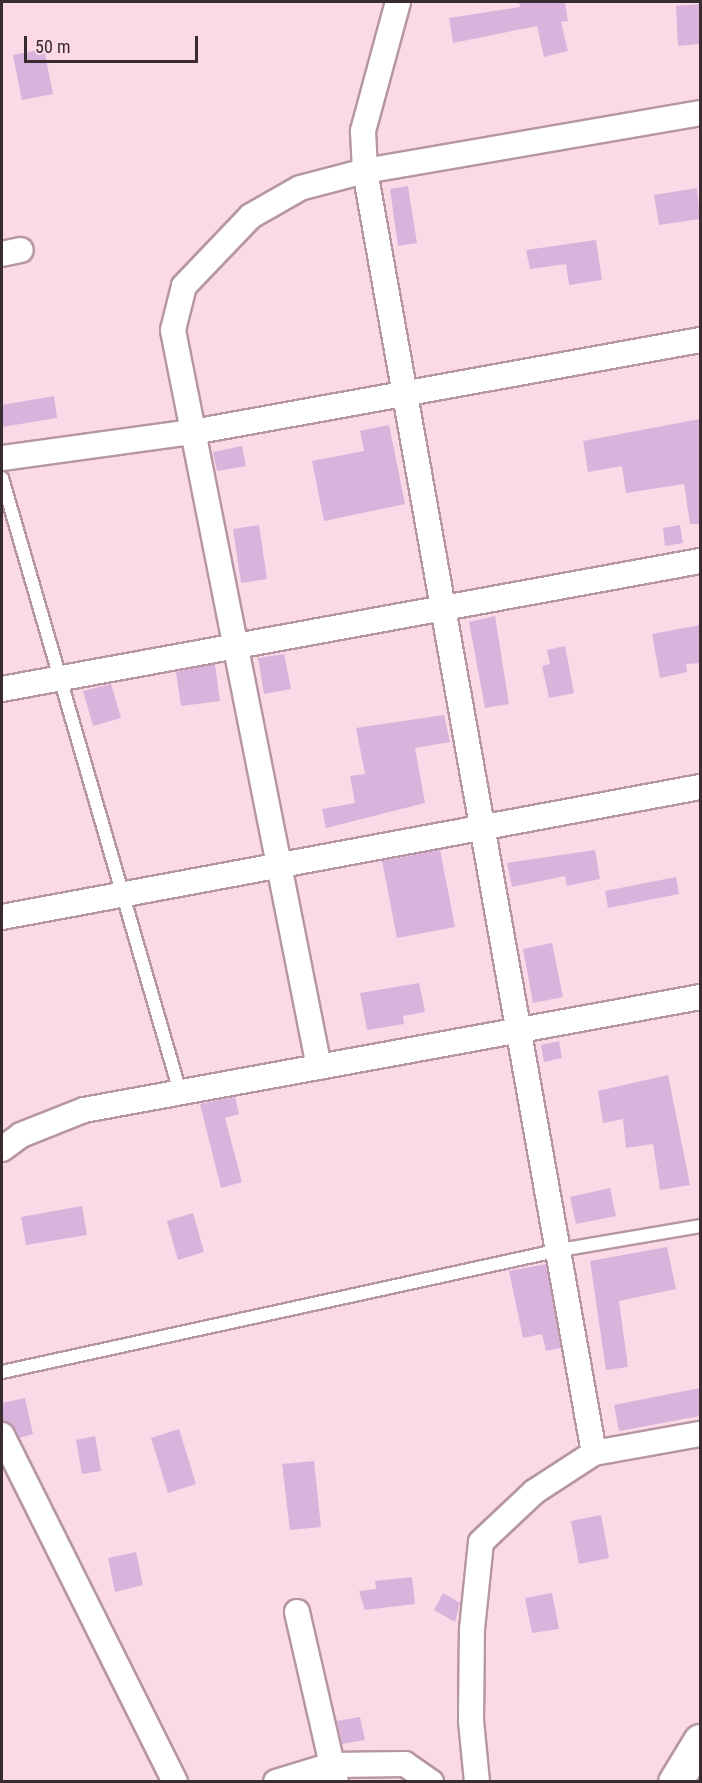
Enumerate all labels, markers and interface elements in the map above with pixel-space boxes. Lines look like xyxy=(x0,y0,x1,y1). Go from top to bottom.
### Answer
scale bar xyxy=(27,24,201,62)
text: 50 m xyxy=(35,36,70,57)

